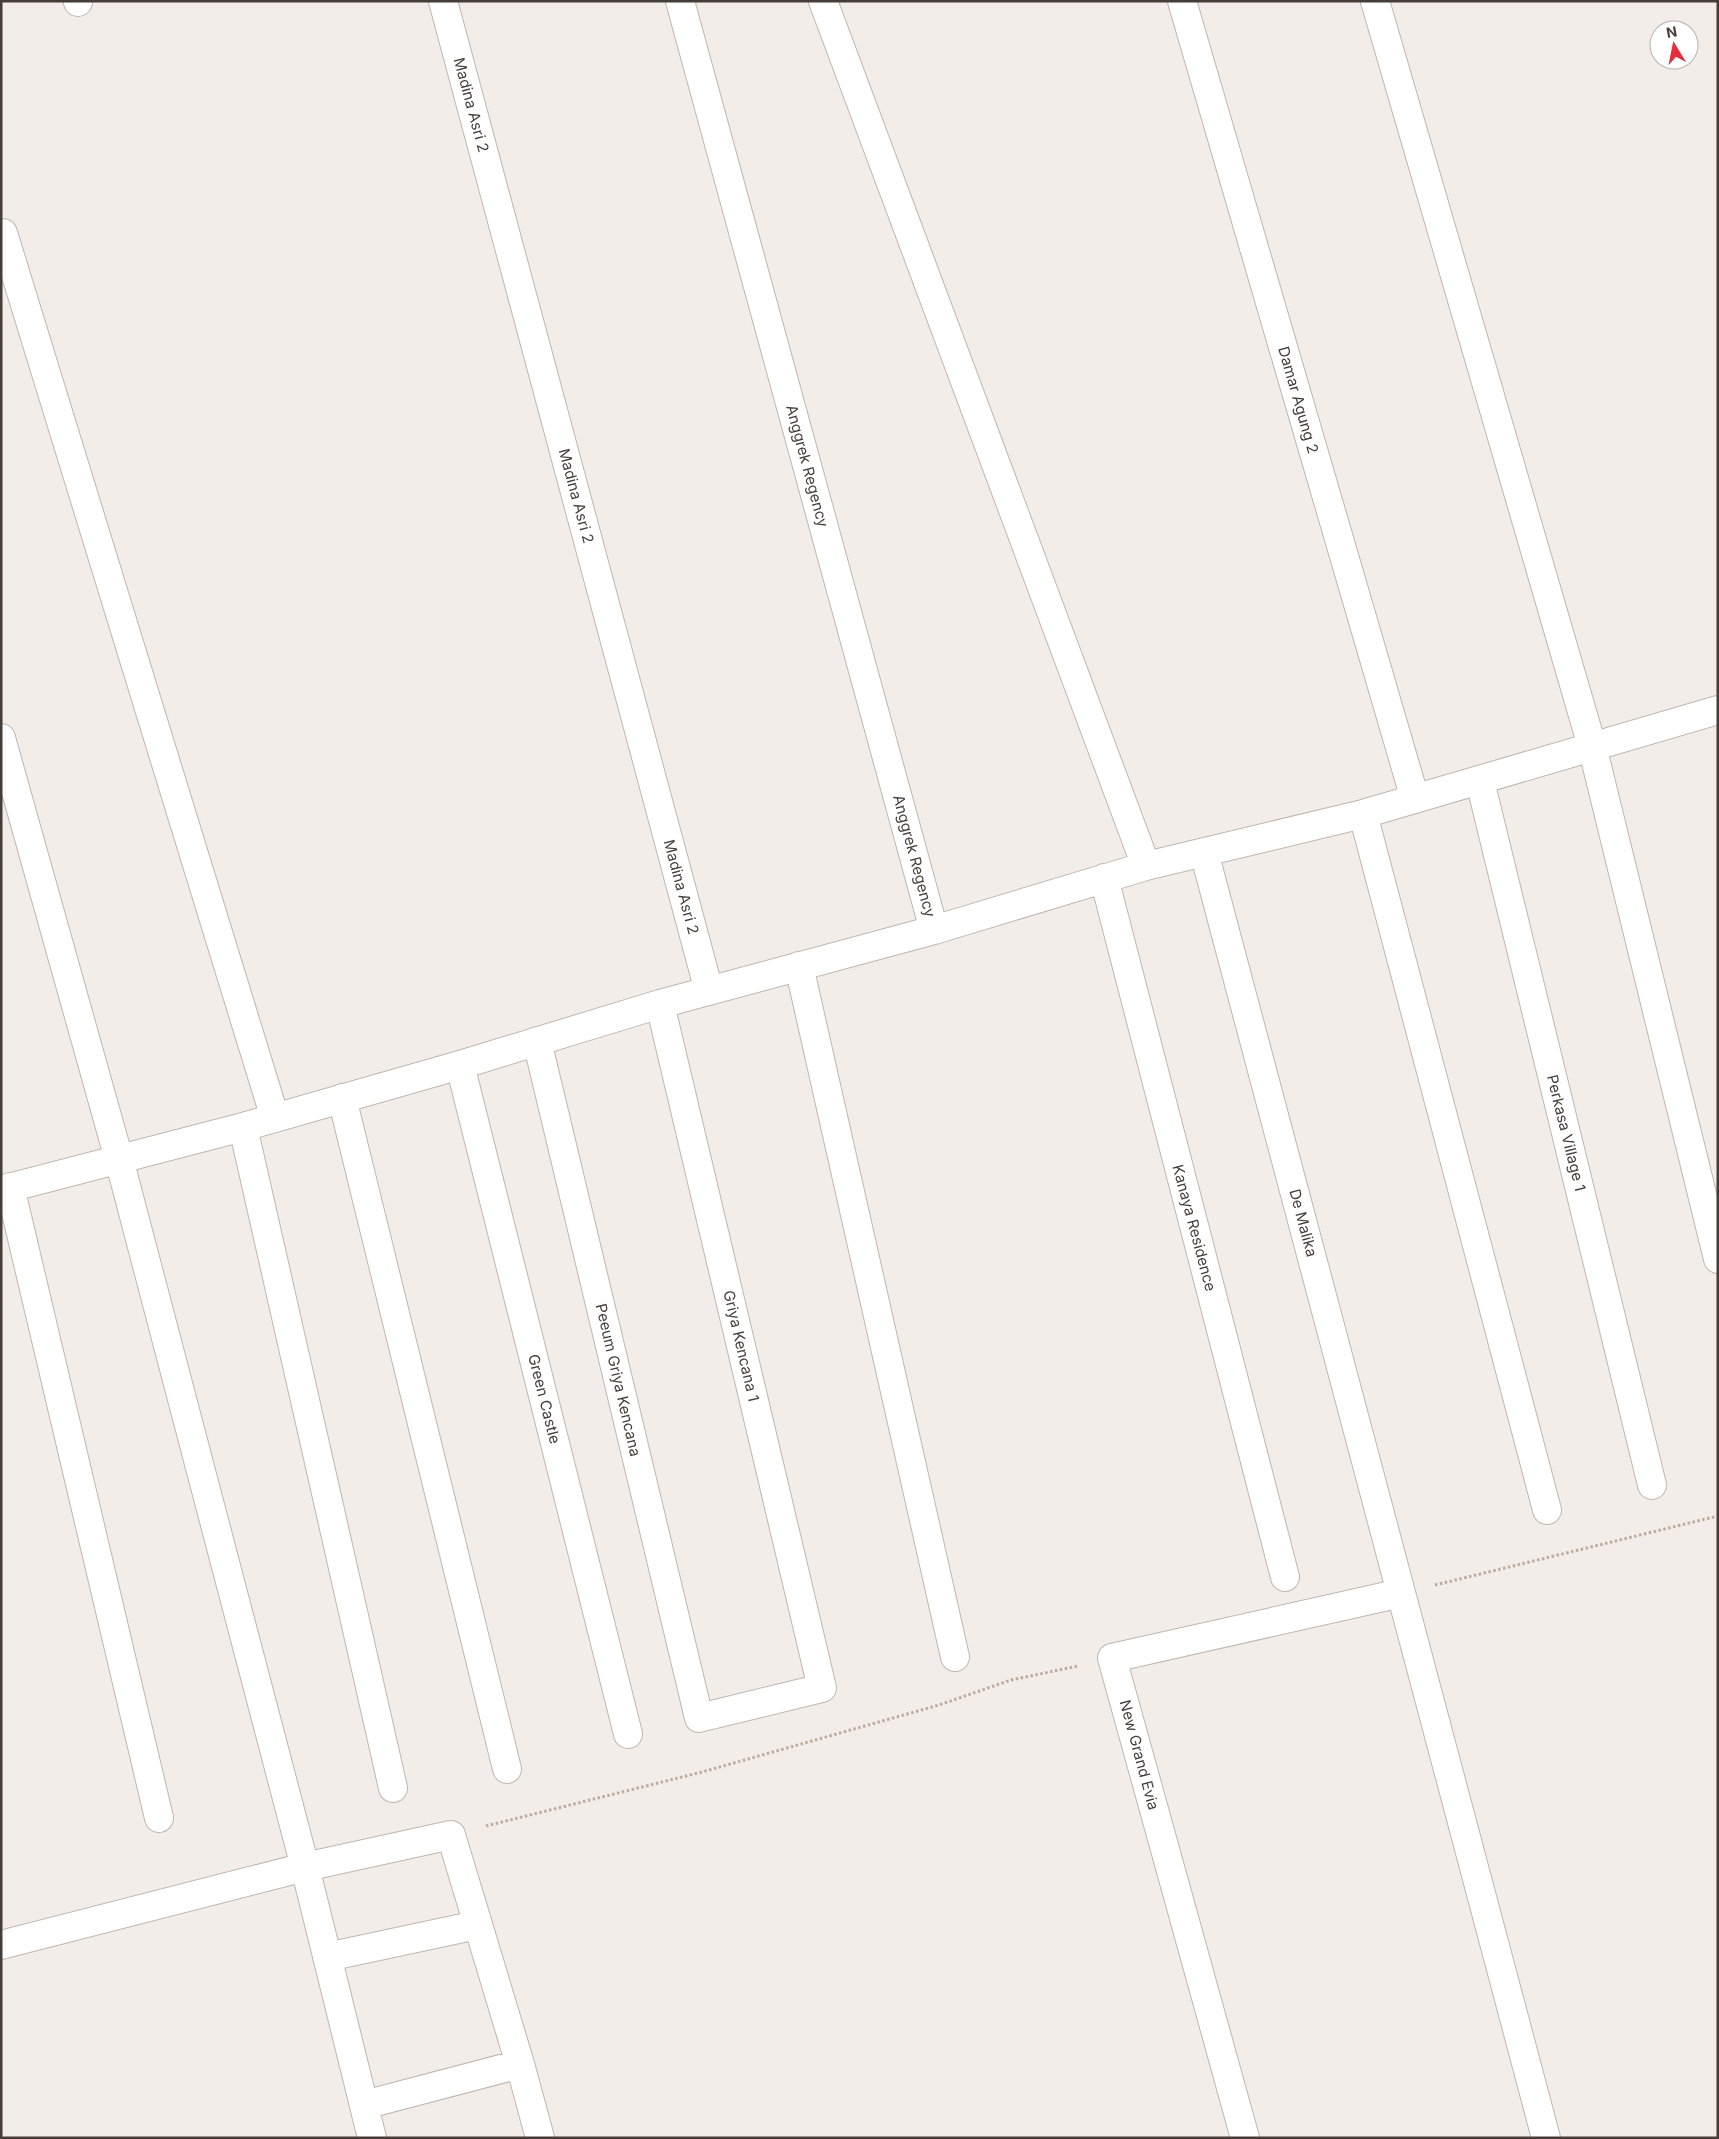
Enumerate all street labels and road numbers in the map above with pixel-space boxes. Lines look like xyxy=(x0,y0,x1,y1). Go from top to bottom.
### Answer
street label: Madina Asri 2 xyxy=(450,55,493,154)
street label: Damar Agung 2 xyxy=(1274,344,1323,456)
street label: Anggrek Regency xyxy=(782,403,833,530)
street label: Madina Asri 2 xyxy=(555,446,598,545)
street label: Anggrek Regency xyxy=(889,793,940,920)
street label: Madina Asri 2 xyxy=(660,837,703,936)
street label: Perkasa Village 1 xyxy=(1543,1073,1590,1193)
street label: Kanaya Residence xyxy=(1168,1162,1221,1293)
street label: De Malika xyxy=(1285,1187,1322,1259)
street label: Griya Kencana 1 xyxy=(719,1288,764,1403)
street label: Peeum Griya Kencana xyxy=(592,1302,645,1458)
street label: Green Castle xyxy=(524,1352,565,1446)
street label: New Grand Evia xyxy=(1116,1698,1163,1812)

